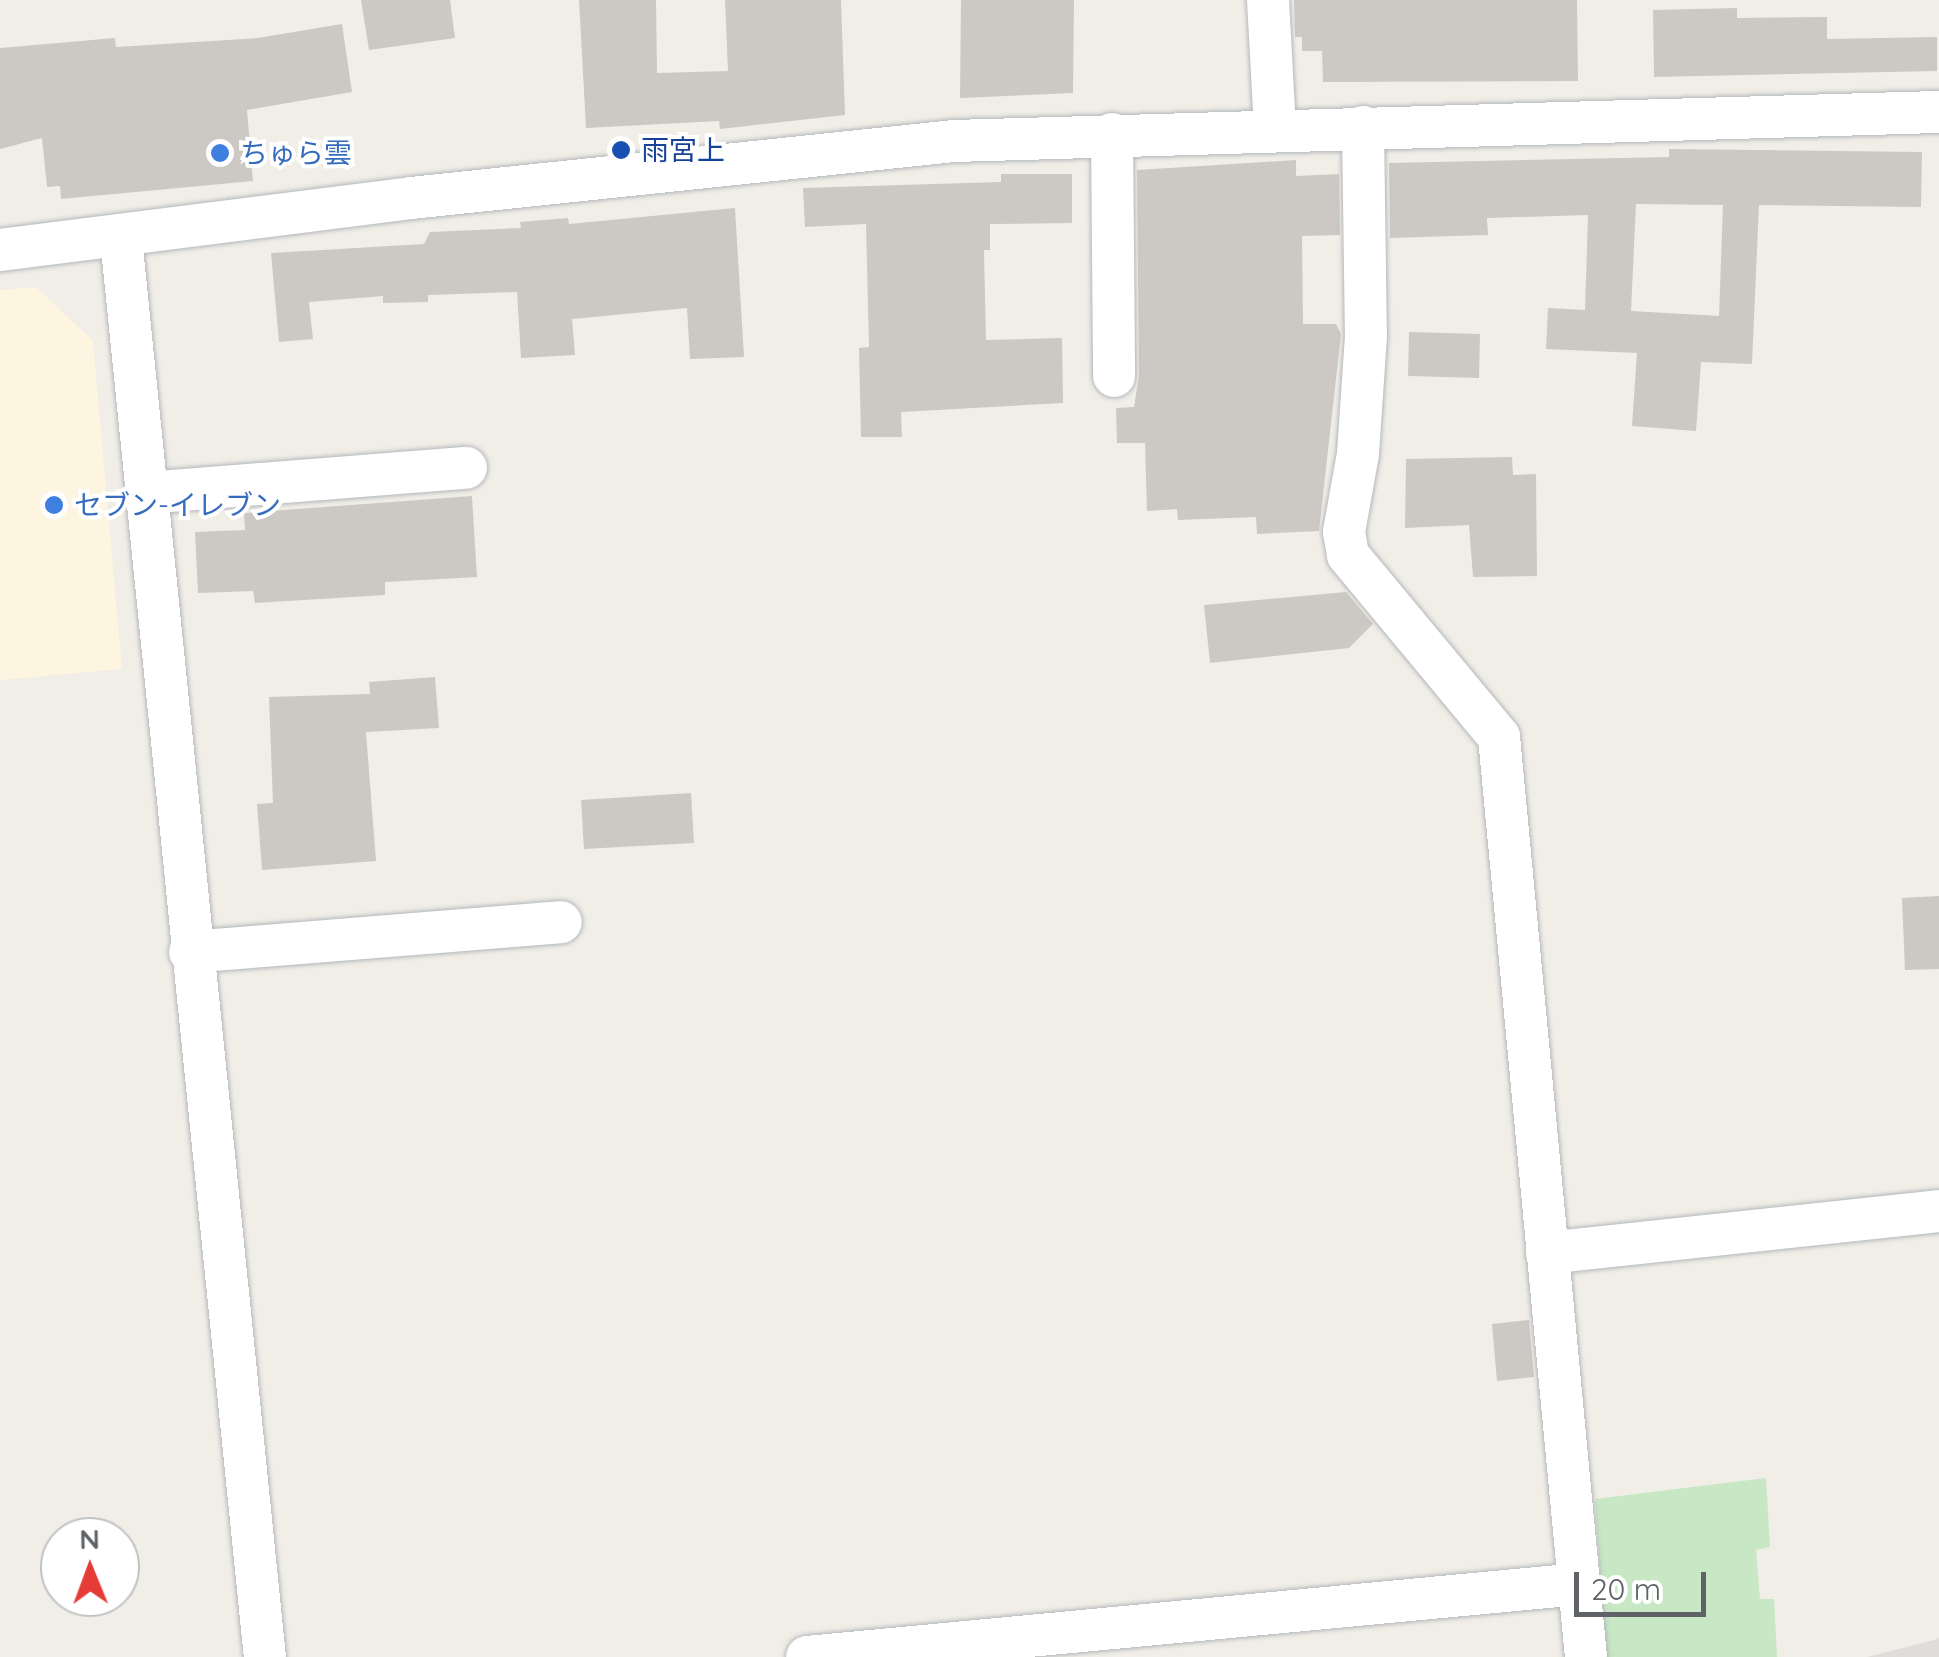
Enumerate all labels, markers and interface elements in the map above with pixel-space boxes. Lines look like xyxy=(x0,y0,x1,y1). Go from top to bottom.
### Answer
place label: 雨宮上 xyxy=(641,133,725,167)
place label: ちゅら雲 xyxy=(240,136,352,170)
marker: 雨宮上 xyxy=(610,139,632,161)
marker: ちゅら雲 xyxy=(209,142,231,164)
place label: セブン-イレブン xyxy=(74,488,281,522)
marker: セブン-イレブン xyxy=(43,494,65,516)
north arrow xyxy=(40,1517,140,1617)
text: N xyxy=(79,1521,100,1556)
scale bar xyxy=(1579,1552,1712,1614)
text: 20 m xyxy=(1591,1570,1661,1608)

